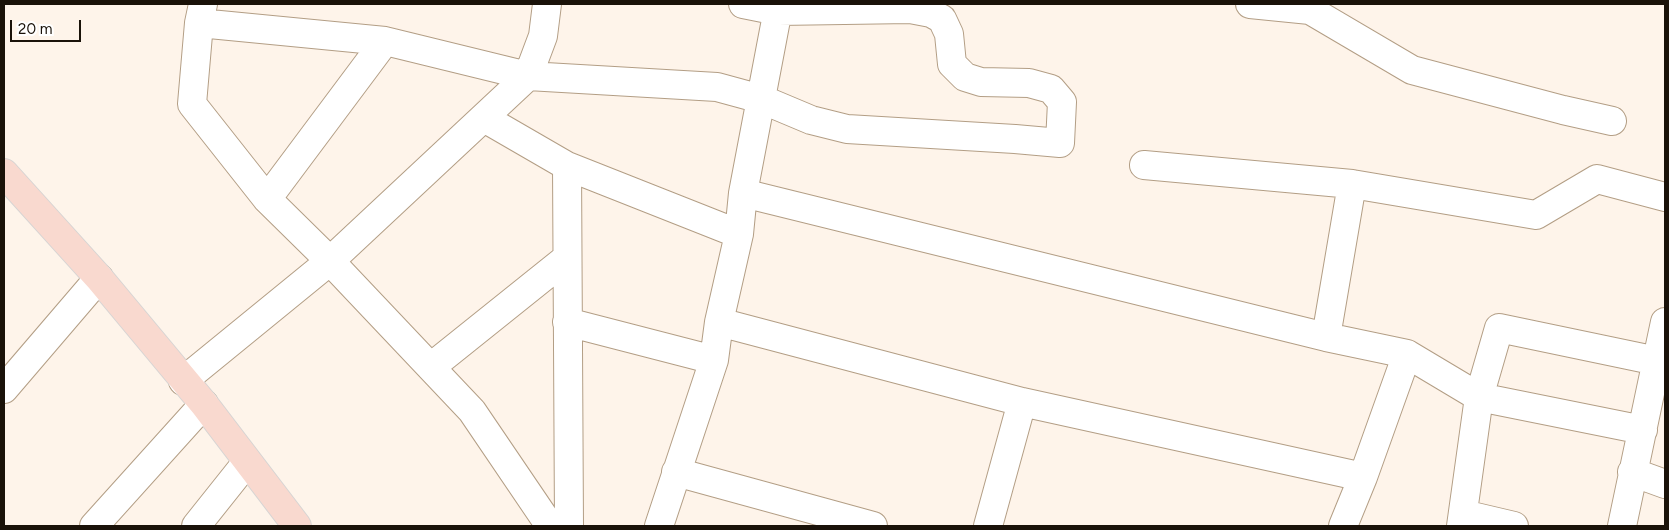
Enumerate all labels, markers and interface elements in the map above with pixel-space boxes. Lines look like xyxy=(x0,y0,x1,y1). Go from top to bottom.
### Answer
scale bar xyxy=(12,10,84,42)
text: 20 m xyxy=(18,20,52,38)

